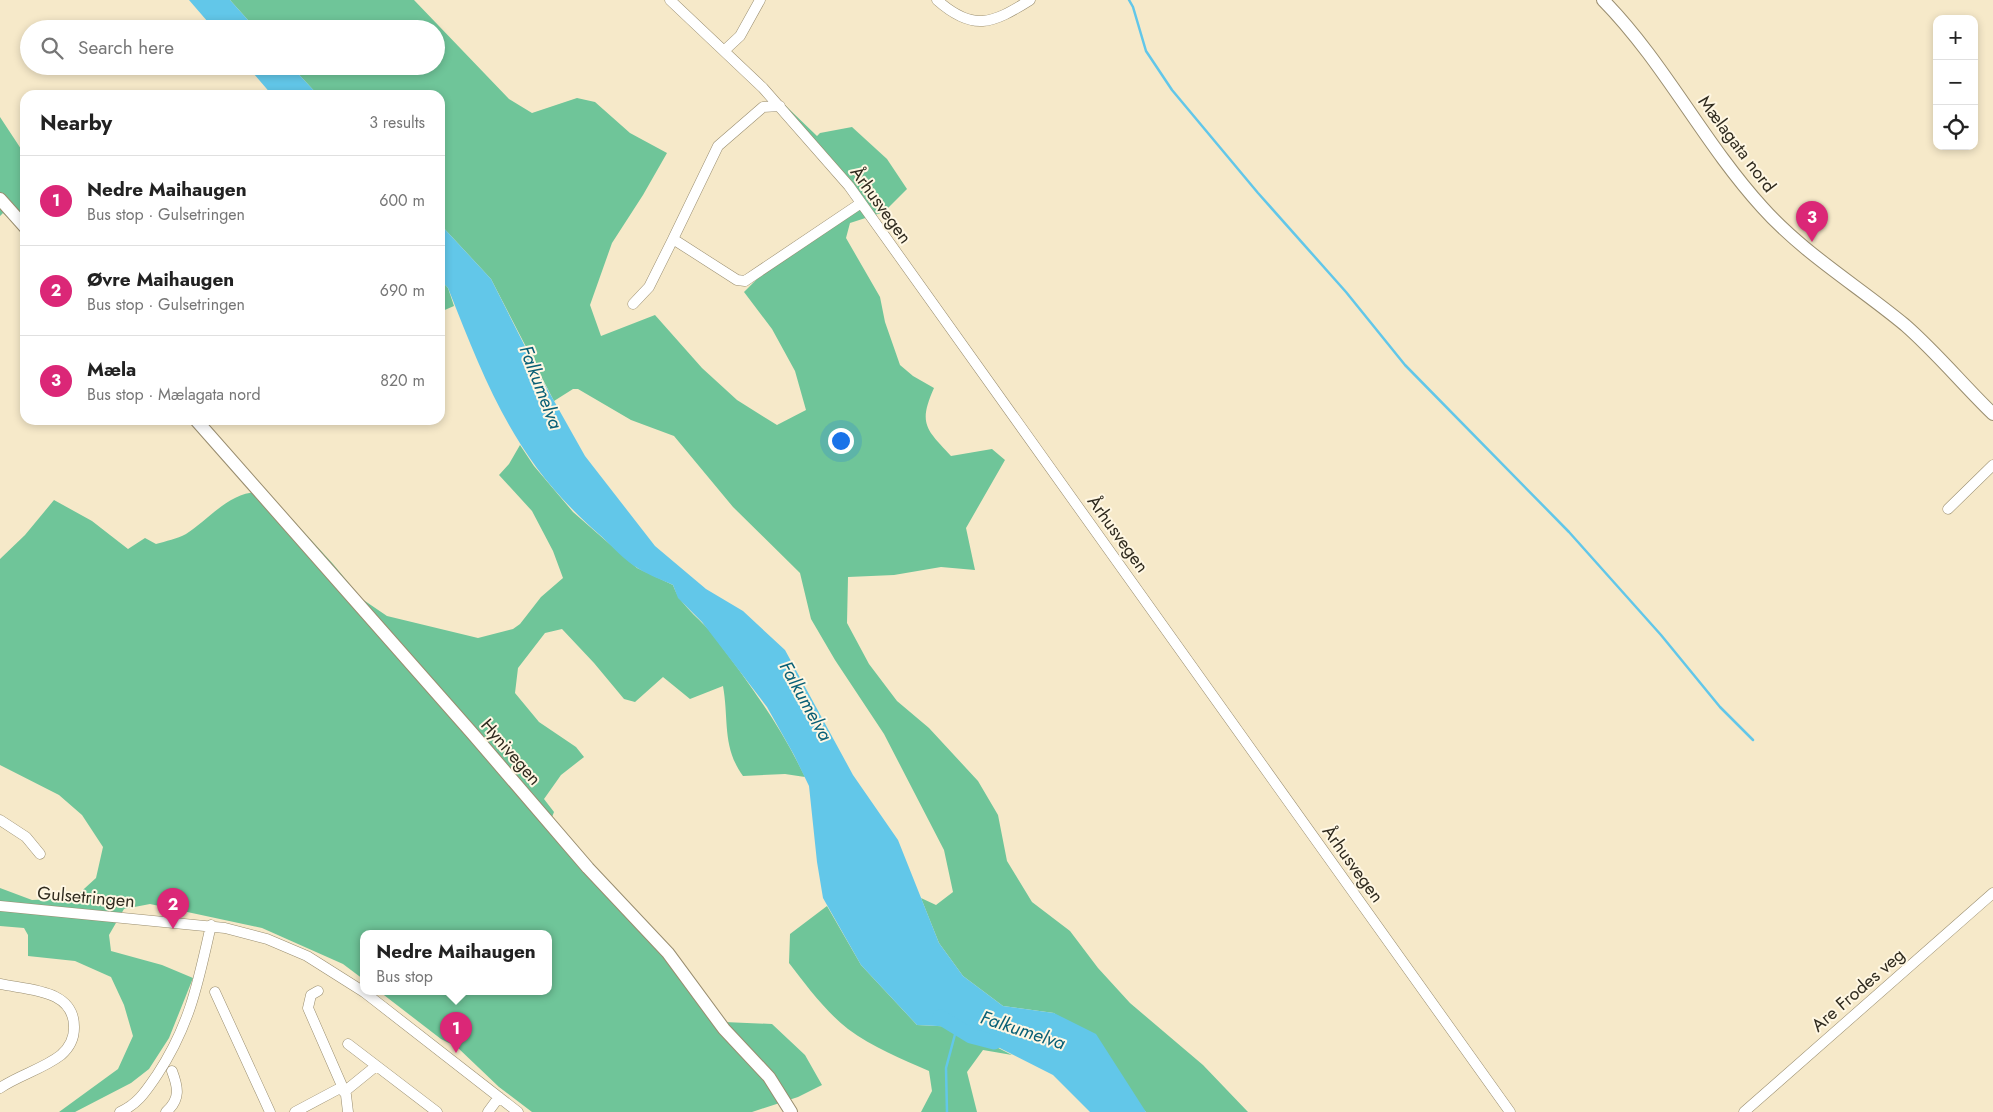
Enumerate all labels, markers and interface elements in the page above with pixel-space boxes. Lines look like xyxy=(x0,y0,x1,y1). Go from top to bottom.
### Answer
map controls xyxy=(1933,15,1978,150)
button: + xyxy=(1933,15,1978,60)
search box xyxy=(20,20,445,75)
icon: search xyxy=(38,34,66,62)
text: Search here xyxy=(78,34,174,61)
button: − xyxy=(1933,60,1978,105)
street label: Mælagata nord xyxy=(1692,90,1782,198)
button: locate xyxy=(1933,105,1978,150)
text: Nearby xyxy=(40,108,112,138)
text: 3 results xyxy=(369,111,425,134)
street label: Århusvegen xyxy=(844,161,918,249)
text: Nedre Maihaugen xyxy=(87,176,247,203)
text: 1 xyxy=(52,189,60,212)
text: 600 m xyxy=(379,189,425,212)
pin: 3 xyxy=(1796,201,1828,242)
text: Bus stop · Gulsetringen xyxy=(87,203,245,226)
text: Øvre Maihaugen xyxy=(87,266,234,293)
text: 2 xyxy=(51,279,61,302)
text: 690 m xyxy=(380,279,425,302)
text: Bus stop · Gulsetringen xyxy=(87,293,245,316)
water label: Falkumelva xyxy=(513,341,569,433)
text: Mæla xyxy=(87,356,136,383)
text: 3 xyxy=(51,369,61,392)
text: 820 m xyxy=(380,369,425,392)
text: Bus stop · Mælagata nord xyxy=(87,383,261,406)
your location xyxy=(828,428,854,454)
street label: Århusvegen xyxy=(1081,490,1155,578)
water label: Falkumelva xyxy=(773,656,839,746)
street label: Hynivegen xyxy=(475,713,547,791)
street label: Århusvegen xyxy=(1316,820,1390,908)
street label: Gulsetringen xyxy=(36,880,136,914)
pin: 2 xyxy=(157,888,189,929)
popup xyxy=(360,930,552,995)
text: Nedre Maihaugen xyxy=(376,938,536,965)
street label: Are Frodes veg xyxy=(1806,942,1910,1038)
text: Bus stop xyxy=(376,965,433,988)
water label: Falkumelva xyxy=(977,1004,1069,1057)
pin: 1 xyxy=(440,1012,472,1053)

